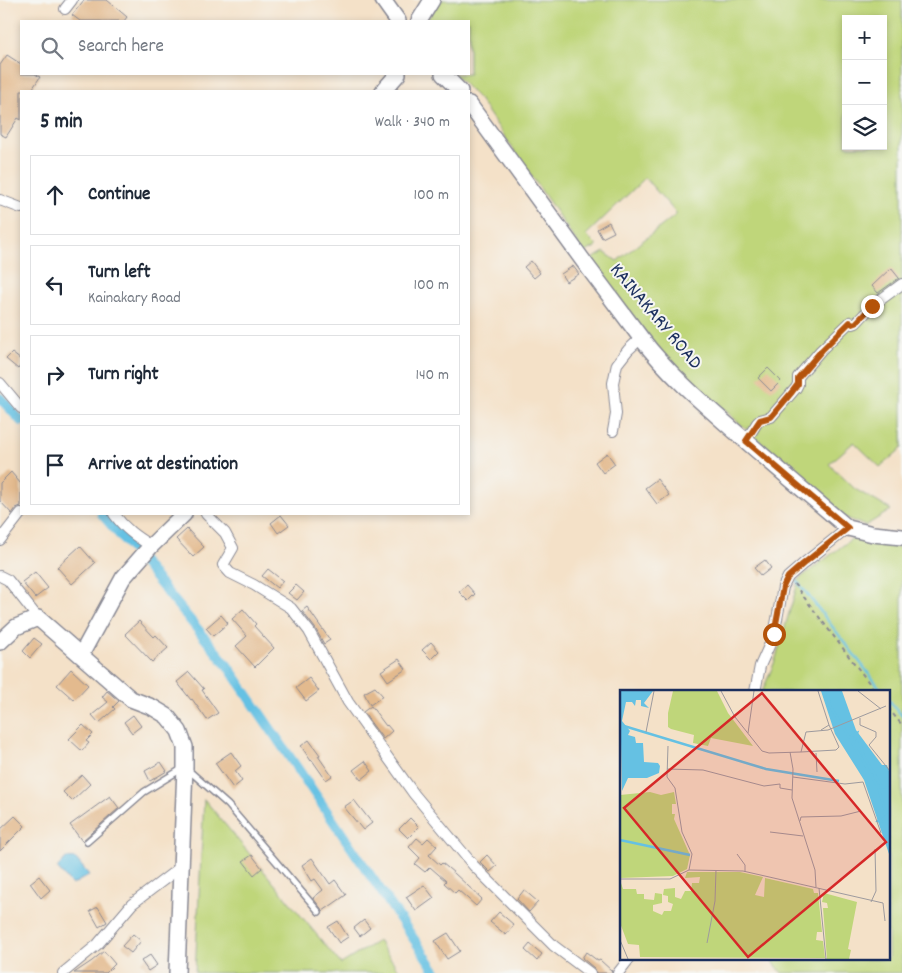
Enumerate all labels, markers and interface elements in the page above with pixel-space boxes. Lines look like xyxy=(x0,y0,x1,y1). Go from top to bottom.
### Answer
map controls xyxy=(842,15,887,150)
button: + xyxy=(842,15,887,60)
search box xyxy=(20,20,470,75)
icon: search xyxy=(38,34,66,62)
text: Search here xyxy=(78,34,164,61)
button: − xyxy=(842,60,887,105)
button: layers xyxy=(842,105,887,150)
text: 5 min xyxy=(40,108,83,138)
text: Walk · 340 m xyxy=(375,111,450,134)
icon: ahead xyxy=(41,181,69,209)
text: Continue xyxy=(88,182,150,209)
text: 100 m xyxy=(413,184,449,207)
street label: KAINAKARY ROAD xyxy=(602,258,708,376)
text: Turn left xyxy=(88,260,151,287)
icon: left xyxy=(41,271,69,299)
text: 100 m xyxy=(413,274,449,297)
text: Kainakary Road xyxy=(88,287,181,310)
route end xyxy=(861,295,884,318)
icon: right xyxy=(41,361,69,389)
text: Turn right xyxy=(88,362,159,389)
text: 140 m xyxy=(415,364,449,387)
icon: arrive xyxy=(41,451,69,479)
text: Arrive at destination xyxy=(88,452,238,479)
route start xyxy=(763,623,786,646)
inset map xyxy=(620,690,890,960)

